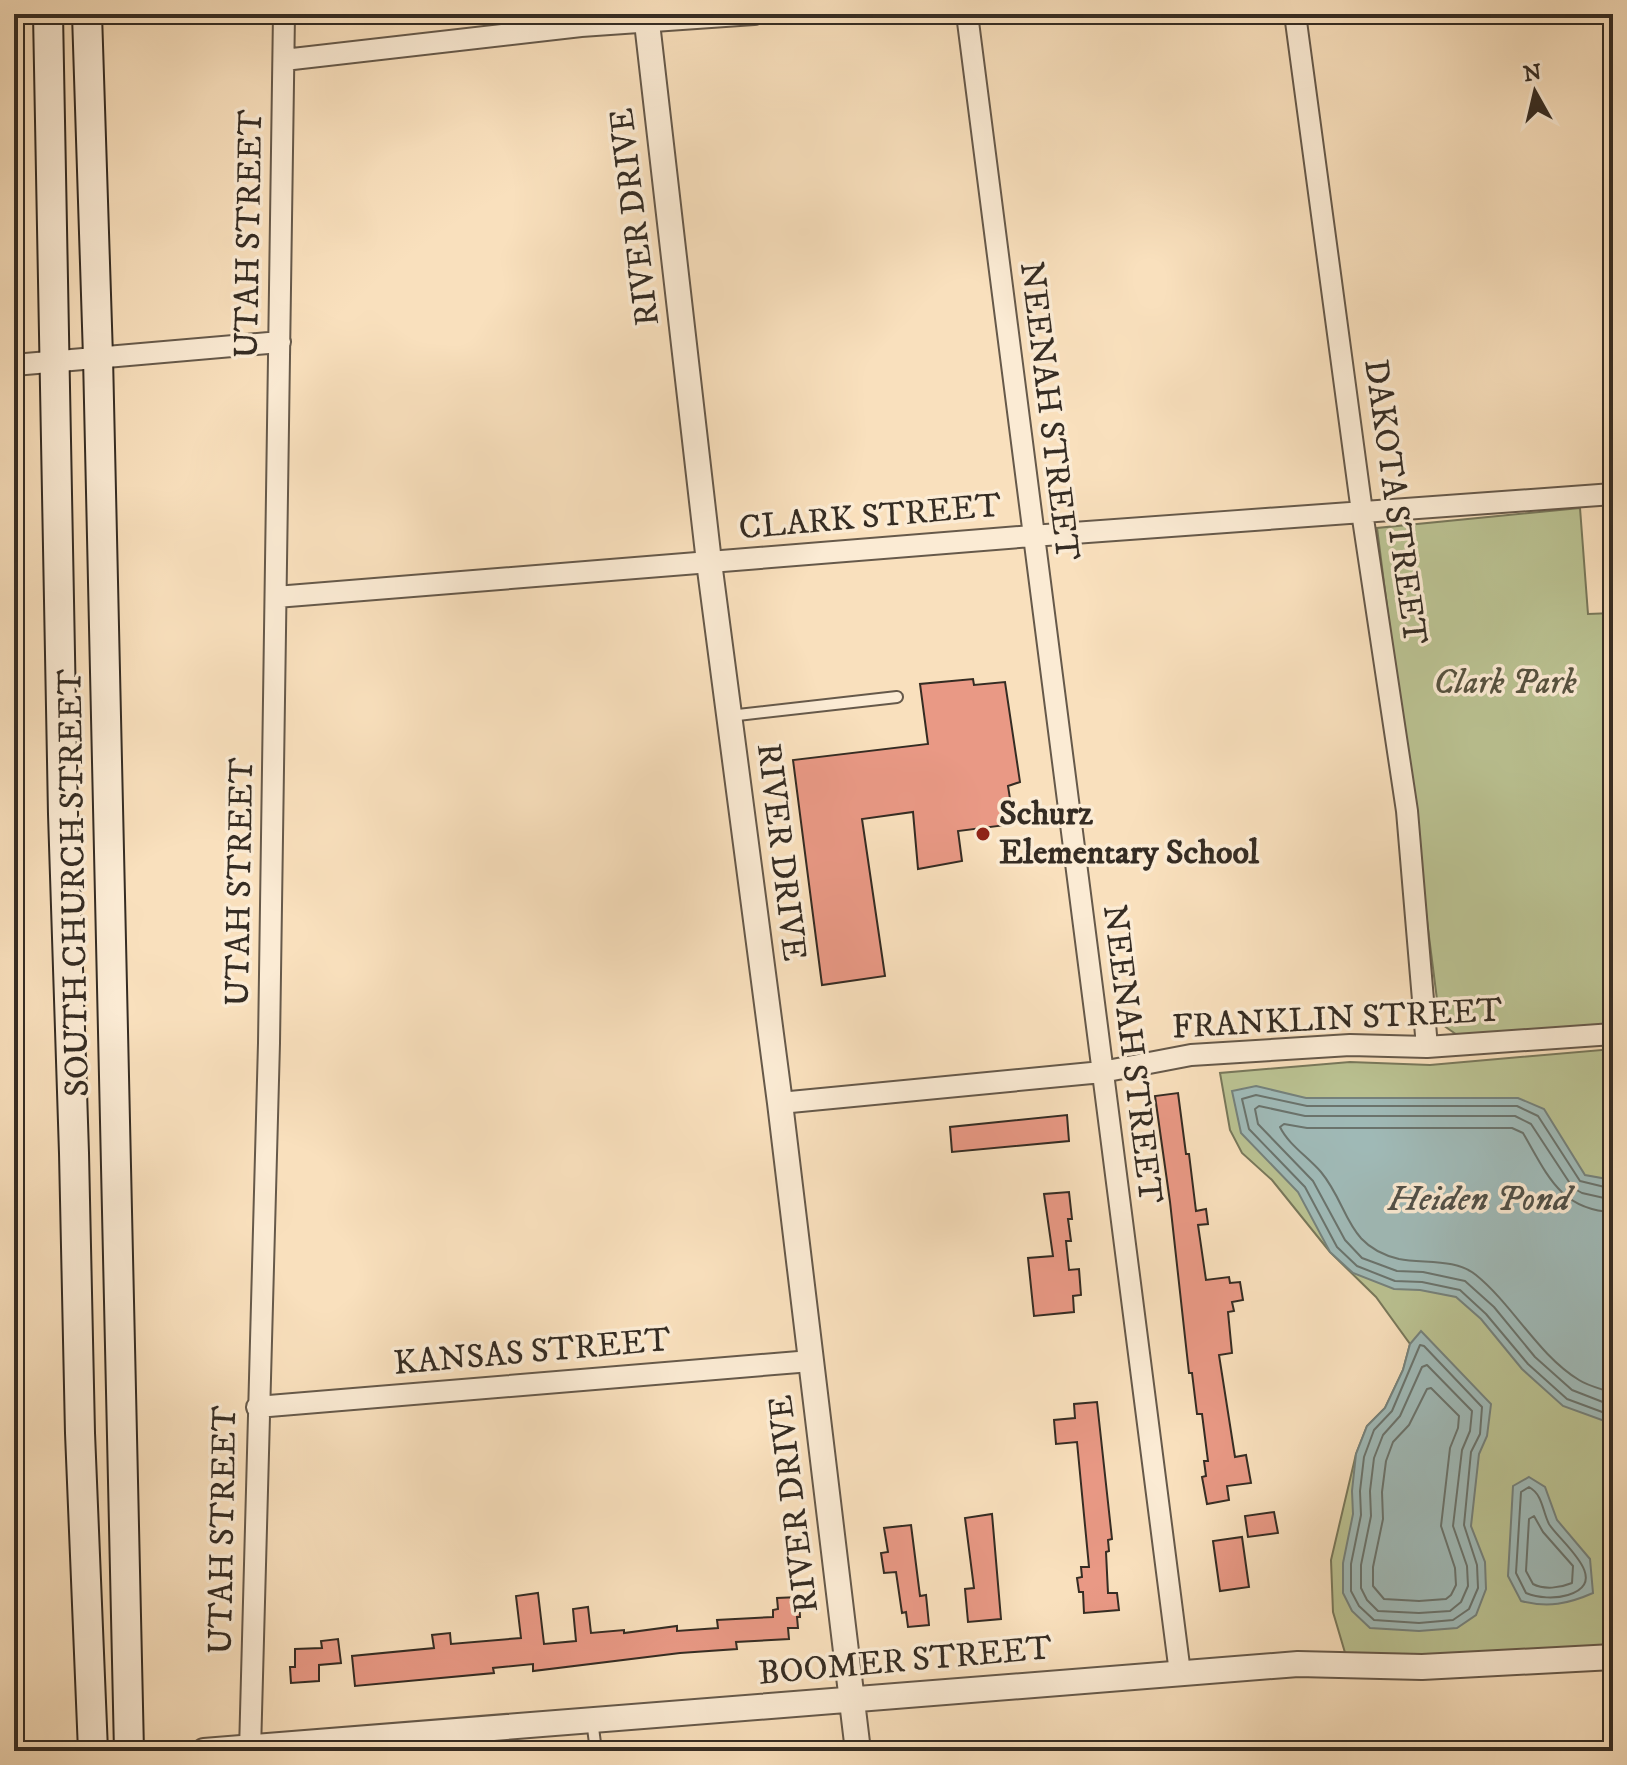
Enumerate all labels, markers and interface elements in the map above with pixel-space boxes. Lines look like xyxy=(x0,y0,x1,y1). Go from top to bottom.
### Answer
north arrow xyxy=(1495,52,1575,132)
text: N xyxy=(1522,59,1543,88)
street label: RIVER DRIVE xyxy=(601,106,669,328)
street label: UTAH STREET xyxy=(226,109,272,359)
street label: NEENAH STREET xyxy=(1010,259,1088,563)
street label: DAKOTA STREET xyxy=(1354,357,1436,648)
street label: CLARK STREET xyxy=(737,485,1003,549)
park label: Clark Park xyxy=(1433,662,1577,704)
street label: SOUTH CHURCH STREET xyxy=(49,668,99,1097)
street label: RIVER DRIVE xyxy=(747,741,815,963)
street label: UTAH STREET xyxy=(217,757,263,1007)
place label: Schurz Elementary School xyxy=(999,793,1260,874)
marker: Schurz Elementary School xyxy=(974,825,992,843)
street label: NEENAH STREET xyxy=(1093,902,1171,1206)
street label: FRANKLIN STREET xyxy=(1171,989,1503,1049)
water label: Heiden Pond xyxy=(1387,1177,1575,1222)
street label: KANSAS STREET xyxy=(392,1319,672,1385)
street label: RIVER DRIVE xyxy=(760,1393,828,1615)
street label: UTAH STREET xyxy=(200,1405,246,1655)
street label: BOOMER STREET xyxy=(756,1627,1054,1695)

